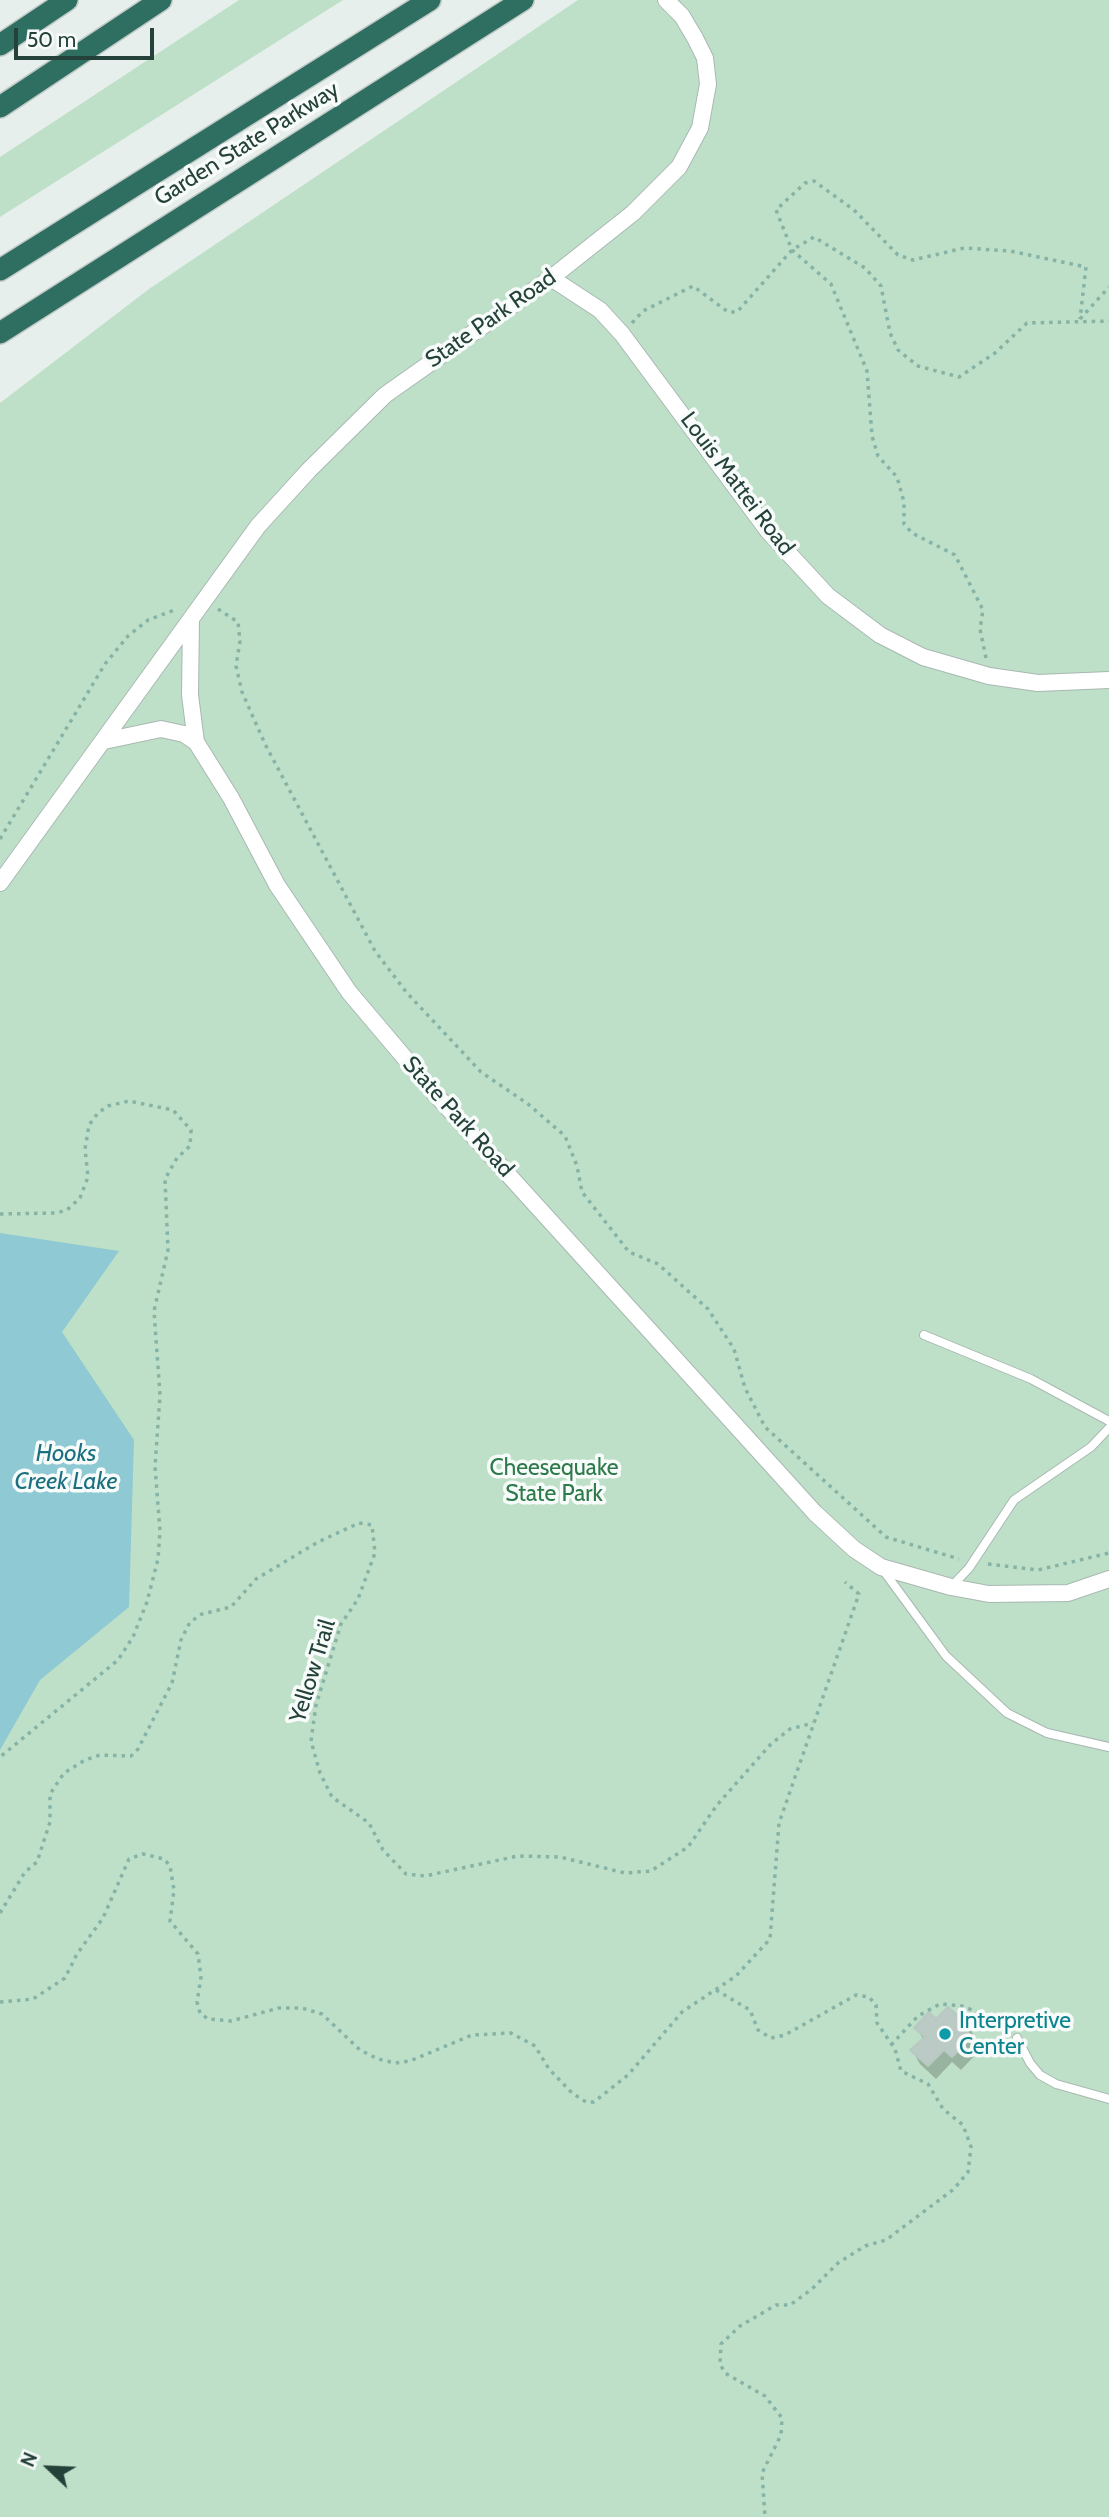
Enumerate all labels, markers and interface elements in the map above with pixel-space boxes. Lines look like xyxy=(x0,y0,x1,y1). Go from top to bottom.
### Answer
scale bar xyxy=(18,14,158,58)
text: 50 m xyxy=(27,27,76,52)
street label: Garden State Parkway xyxy=(150,76,344,212)
street label: State Park Road xyxy=(421,264,561,374)
street label: Louis Mattei Road xyxy=(674,407,800,561)
street label: State Park Road xyxy=(397,1051,519,1183)
water label: Hooks Creek Lake xyxy=(15,1440,117,1496)
park label: Cheesequake State Park xyxy=(490,1454,618,1508)
street label: Yellow Trail xyxy=(284,1616,342,1726)
place label: Interpretive Center xyxy=(959,2007,1071,2061)
marker: Interpretive Center xyxy=(937,2026,953,2042)
north arrow xyxy=(14,2433,84,2503)
text: N xyxy=(16,2449,42,2470)

